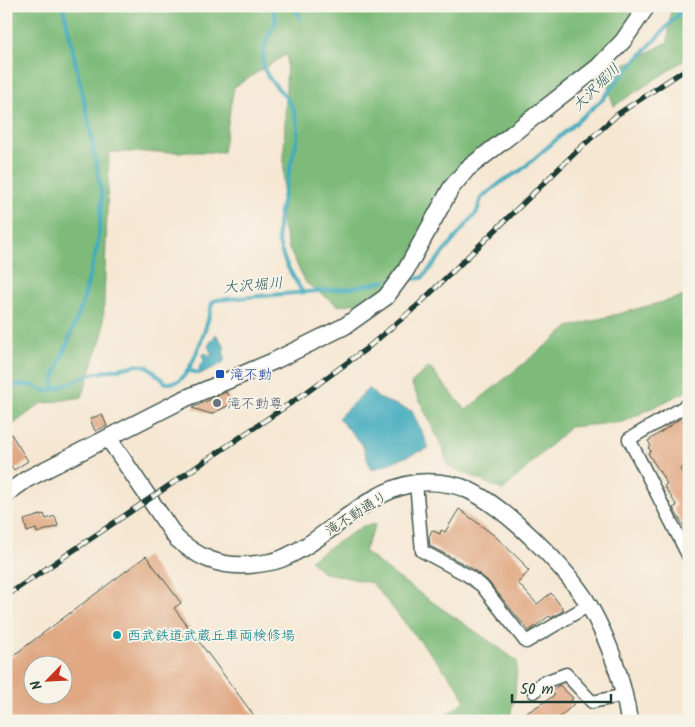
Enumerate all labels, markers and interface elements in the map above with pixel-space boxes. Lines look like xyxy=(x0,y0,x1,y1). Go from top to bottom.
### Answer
water label: 大沢堀川 xyxy=(567,58,626,117)
water label: 大沢堀川 xyxy=(222,271,284,301)
place label: 滝不動 xyxy=(230,364,272,386)
marker: 滝不動 xyxy=(214,368,226,380)
place label: 滝不動尊 xyxy=(227,393,283,415)
marker: 滝不動尊 xyxy=(211,397,223,409)
street label: 滝不動通り xyxy=(321,486,392,542)
place label: 西武鉄道武蔵丘車両検修場 xyxy=(127,625,295,647)
marker: 西武鉄道武蔵丘車両検修場 xyxy=(111,629,123,641)
north arrow xyxy=(22,654,72,704)
scale bar xyxy=(512,672,611,704)
text: N xyxy=(25,676,49,693)
text: 50 m xyxy=(520,678,554,702)

